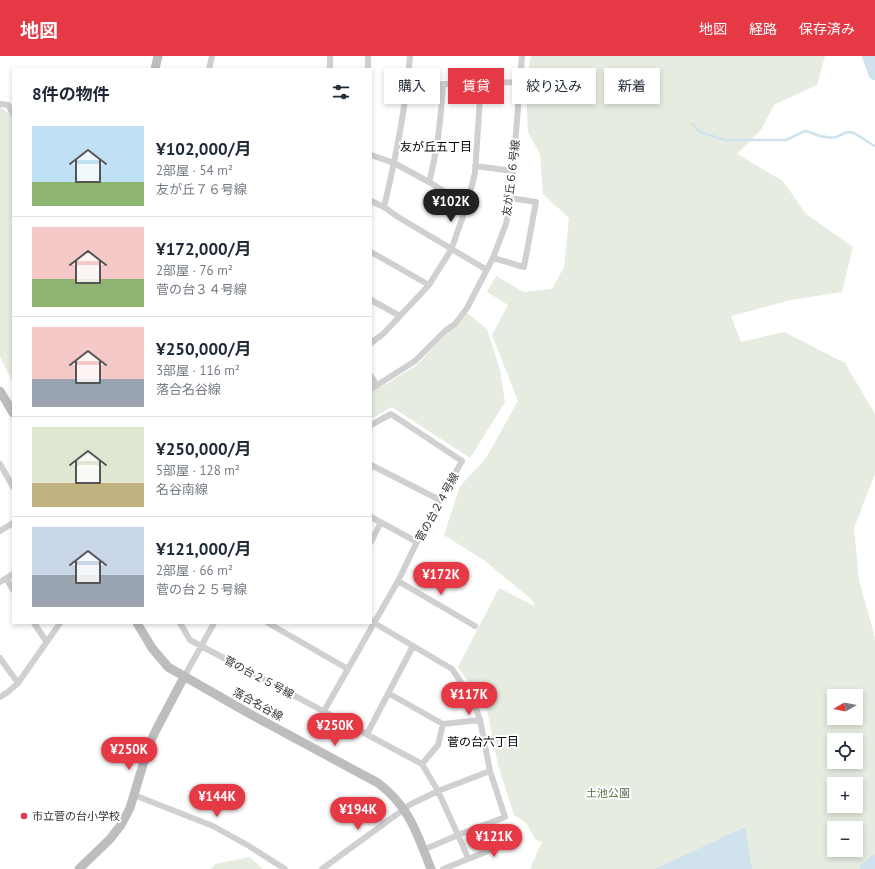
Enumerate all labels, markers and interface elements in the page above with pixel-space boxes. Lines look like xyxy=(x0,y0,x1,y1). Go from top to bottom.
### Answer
text: 地図 xyxy=(20,18,58,42)
text: 地図 xyxy=(699,20,727,38)
text: 経路 xyxy=(749,20,777,38)
text: 保存済み xyxy=(799,20,855,38)
chip: 購入 xyxy=(384,68,440,104)
chip: 賃貸 xyxy=(448,68,504,104)
chip: 絞り込み xyxy=(512,68,596,104)
chip: 新着 xyxy=(604,68,660,104)
icon: filters xyxy=(330,81,352,103)
text: 8件の物件 xyxy=(32,83,110,105)
text: ¥102,000/月 xyxy=(156,138,252,160)
district label: 友が丘五丁目 xyxy=(400,139,472,154)
street label: 友が丘６６号線 xyxy=(499,139,523,217)
icon: home xyxy=(64,142,112,190)
text: 2部屋 · 54 m² xyxy=(156,162,233,179)
text: 友が丘７６号線 xyxy=(156,181,247,198)
pin: ¥102K xyxy=(423,189,479,223)
text: ¥102K xyxy=(432,193,470,210)
text: ¥172,000/月 xyxy=(156,238,252,260)
icon: home xyxy=(64,243,112,291)
text: 2部屋 · 76 m² xyxy=(156,262,233,279)
text: 菅の台３４号線 xyxy=(156,281,247,298)
text: ¥250,000/月 xyxy=(156,338,252,360)
icon: home xyxy=(64,343,112,391)
text: 3部屋 · 116 m² xyxy=(156,362,240,379)
text: 落合名谷線 xyxy=(156,381,221,398)
text: ¥250,000/月 xyxy=(156,438,252,460)
icon: home xyxy=(64,443,112,491)
text: 5部屋 · 128 m² xyxy=(156,462,240,479)
street label: 菅の台２４号線 xyxy=(412,470,462,544)
text: 名谷南線 xyxy=(156,481,208,498)
text: ¥121,000/月 xyxy=(156,538,252,560)
icon: home xyxy=(64,543,112,591)
text: 2部屋 · 66 m² xyxy=(156,562,233,579)
pin: ¥172K xyxy=(413,562,469,596)
text: ¥172K xyxy=(422,566,460,583)
text: 菅の台２５号線 xyxy=(156,581,247,598)
street label: 菅の台２５号線 xyxy=(222,653,296,701)
pin: ¥117K xyxy=(441,682,497,716)
street label: 落合名谷線 xyxy=(231,685,285,723)
text: ¥117K xyxy=(450,686,488,703)
north arrow xyxy=(827,689,863,725)
map controls xyxy=(827,689,863,857)
pin: ¥250K xyxy=(307,713,363,747)
text: ¥250K xyxy=(316,717,354,734)
button: locate xyxy=(827,733,863,769)
district label: 菅の台六丁目 xyxy=(447,734,519,749)
pin: ¥250K xyxy=(101,737,157,771)
text: ¥250K xyxy=(110,741,148,758)
button: + xyxy=(827,777,863,813)
pin: ¥144K xyxy=(189,784,245,818)
park label: 土池公園 xyxy=(586,786,630,800)
text: ¥144K xyxy=(198,788,236,805)
pin: ¥194K xyxy=(330,797,386,831)
text: ¥194K xyxy=(339,801,377,818)
place label: 市立菅の台小学校 xyxy=(32,809,120,823)
marker: 市立菅の台小学校 xyxy=(19,811,29,821)
button: − xyxy=(827,821,863,857)
pin: ¥121K xyxy=(466,824,522,858)
text: ¥121K xyxy=(475,828,513,845)

